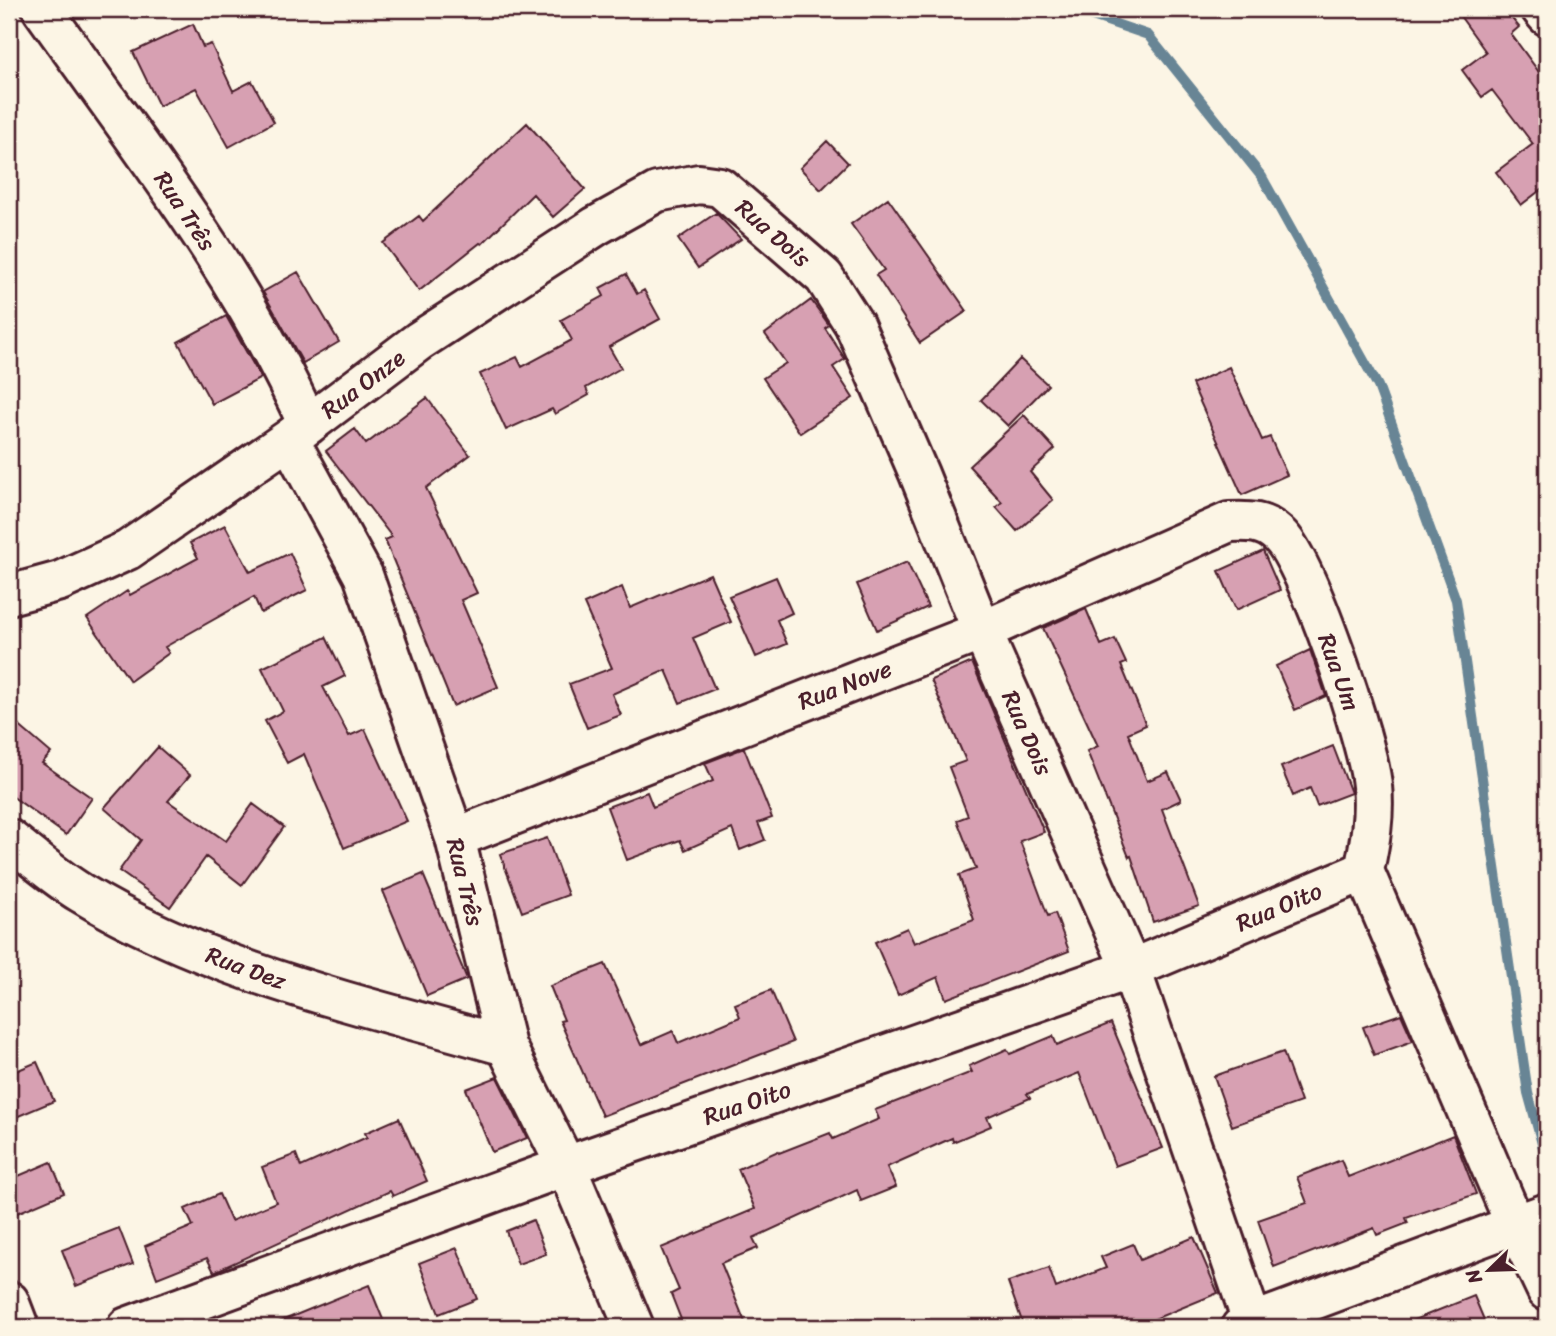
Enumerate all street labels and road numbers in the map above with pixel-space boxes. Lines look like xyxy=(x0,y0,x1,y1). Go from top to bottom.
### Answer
street label: Rua Três xyxy=(143,162,227,260)
street label: Rua Dois xyxy=(725,188,821,279)
street label: Rua Onze xyxy=(312,338,415,430)
street label: Rua Um xyxy=(1306,627,1372,717)
street label: Rua Nove xyxy=(792,648,898,722)
street label: Rua Dois xyxy=(990,684,1065,783)
street label: Rua Três xyxy=(434,833,496,931)
street label: Rua Oito xyxy=(1229,870,1329,944)
street label: Rua Dez xyxy=(200,934,293,1002)
street label: Rua Oito xyxy=(697,1068,797,1138)

